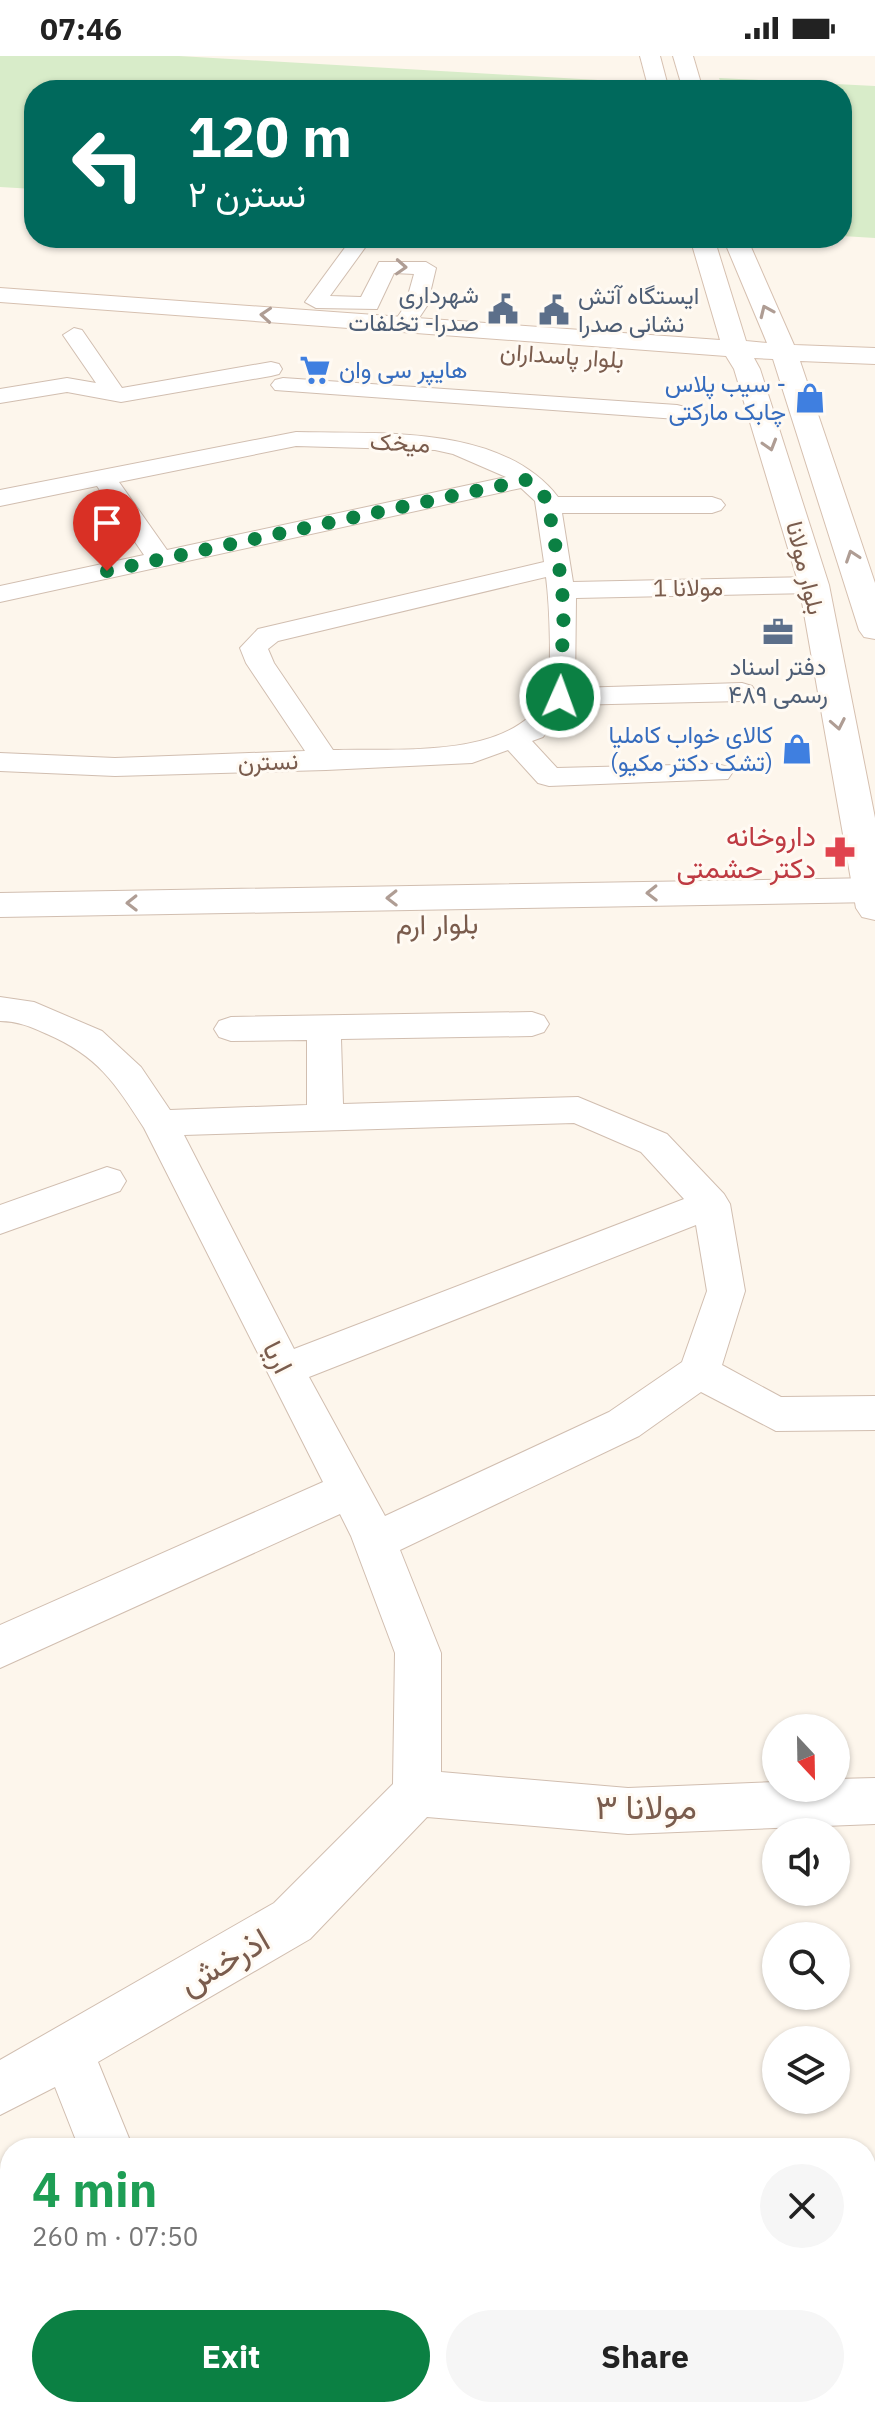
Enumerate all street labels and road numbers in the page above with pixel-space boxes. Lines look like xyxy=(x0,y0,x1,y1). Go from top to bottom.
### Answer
street label: بلوار پاسداران xyxy=(499,335,625,376)
street label: میخک xyxy=(369,424,431,460)
street label: بلوار مولانا xyxy=(779,518,833,618)
street label: مولانا 1 xyxy=(653,570,723,604)
street label: نسترن xyxy=(237,744,299,778)
street label: بلوار ارم xyxy=(395,904,479,944)
street label: اریا xyxy=(255,1334,302,1379)
street label: مولانا ۳ xyxy=(595,1784,697,1828)
street label: اذرخش xyxy=(170,1917,277,2004)

